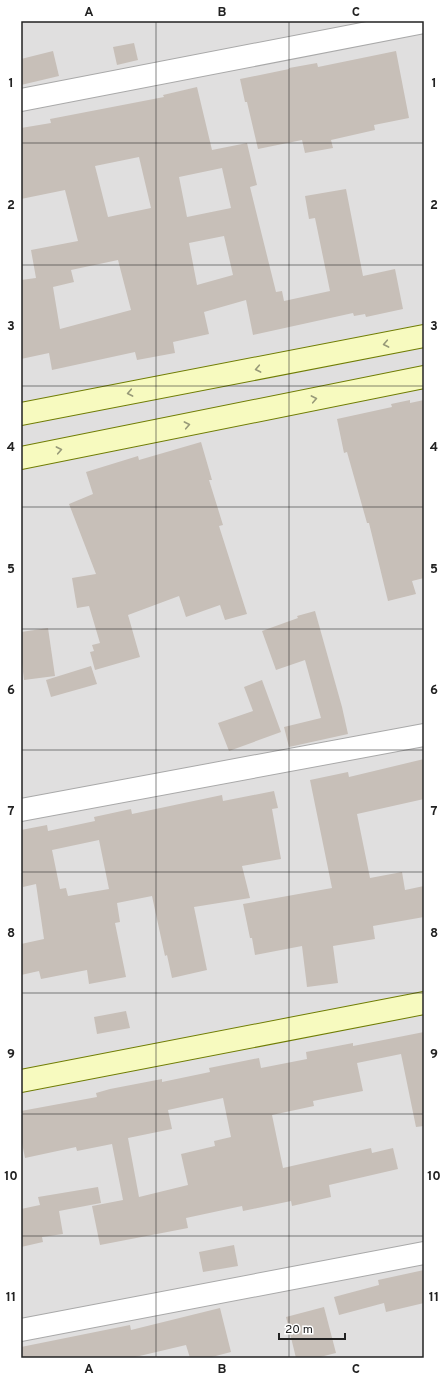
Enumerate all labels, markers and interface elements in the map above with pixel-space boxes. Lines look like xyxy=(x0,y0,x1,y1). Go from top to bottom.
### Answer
text: A xyxy=(84,5,94,21)
text: B xyxy=(218,5,227,21)
text: C xyxy=(352,5,360,21)
text: 1 xyxy=(8,76,14,92)
text: 1 xyxy=(431,76,437,92)
text: 2 xyxy=(7,198,15,214)
text: 2 xyxy=(430,198,438,214)
text: 3 xyxy=(7,319,15,335)
text: 3 xyxy=(430,319,438,335)
one-way arrow xyxy=(383,339,389,347)
one-way arrow xyxy=(255,364,261,372)
one-way arrow xyxy=(127,389,134,397)
one-way arrow xyxy=(311,395,317,403)
one-way arrow xyxy=(183,421,190,429)
text: 4 xyxy=(7,440,15,456)
text: 4 xyxy=(430,440,438,456)
one-way arrow xyxy=(56,447,62,455)
text: 5 xyxy=(7,562,15,578)
text: 5 xyxy=(430,562,438,578)
text: 6 xyxy=(7,683,15,699)
text: 6 xyxy=(430,683,438,699)
text: 7 xyxy=(8,804,15,820)
text: 7 xyxy=(431,804,438,820)
text: 8 xyxy=(7,926,15,942)
text: 8 xyxy=(430,926,438,942)
text: 9 xyxy=(7,1047,15,1063)
text: 9 xyxy=(430,1047,438,1063)
text: 10 xyxy=(4,1169,18,1185)
text: 10 xyxy=(427,1169,441,1185)
text: 11 xyxy=(6,1290,16,1306)
text: 11 xyxy=(429,1290,439,1306)
scale bar xyxy=(279,1315,345,1341)
text: 20 m xyxy=(285,1322,313,1338)
text: A xyxy=(84,1362,94,1378)
text: B xyxy=(218,1362,227,1378)
text: C xyxy=(352,1362,360,1378)

